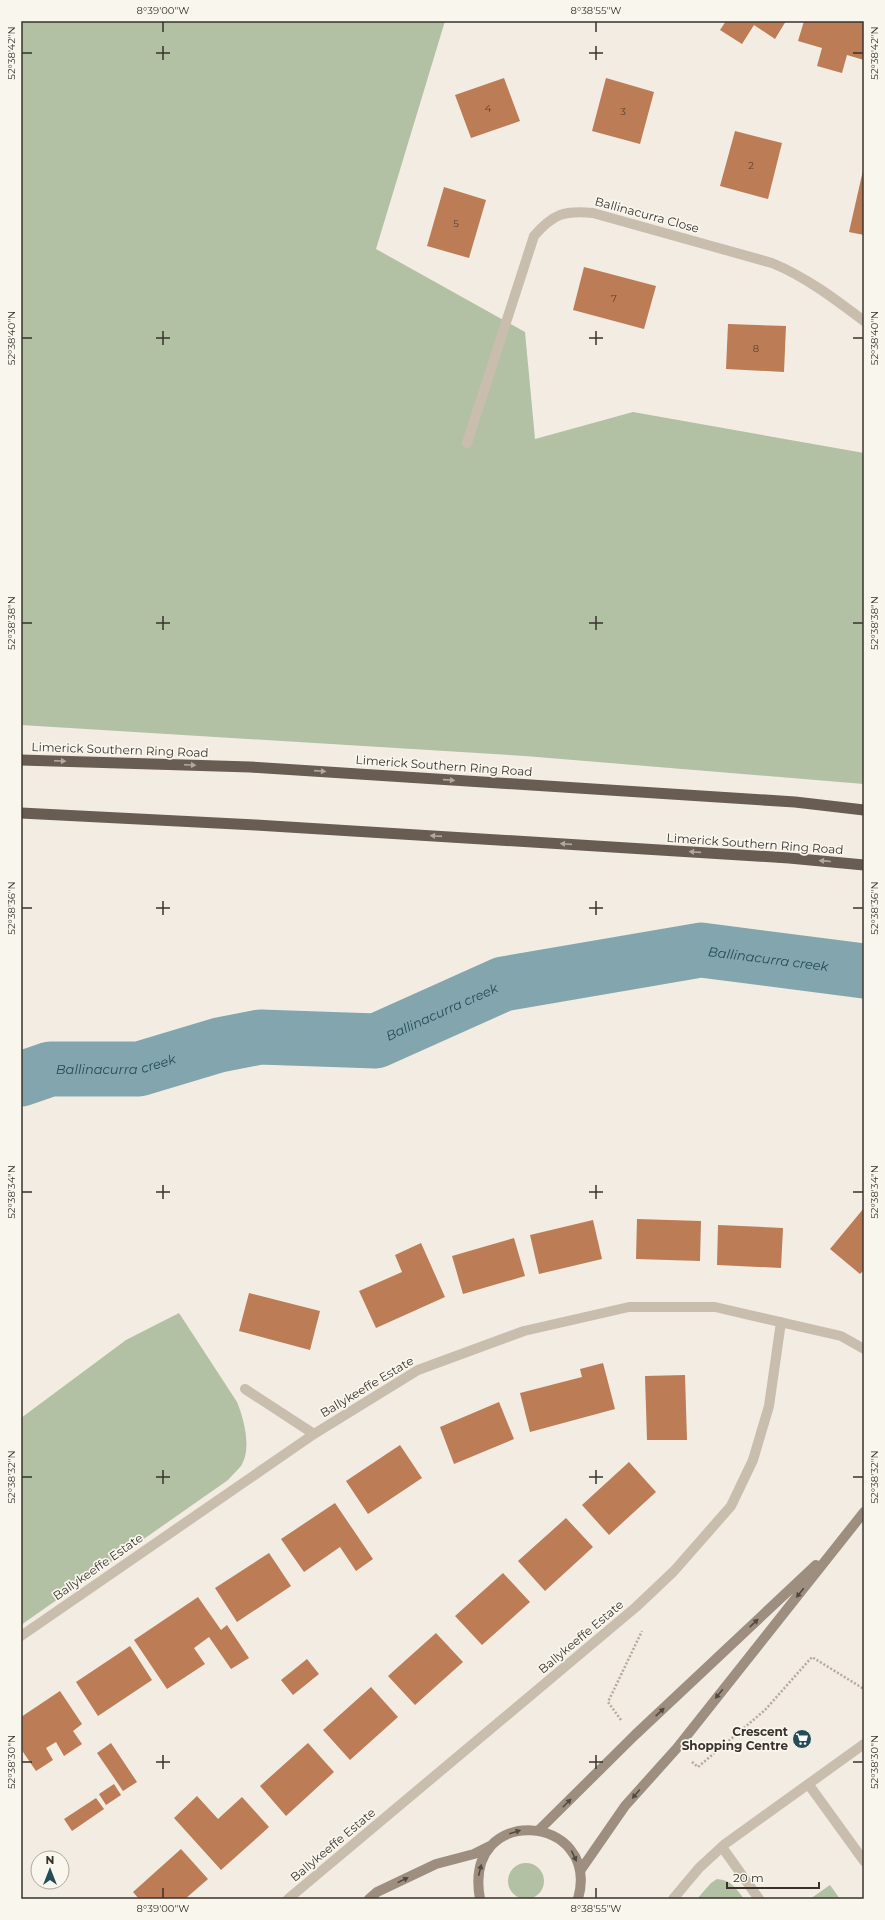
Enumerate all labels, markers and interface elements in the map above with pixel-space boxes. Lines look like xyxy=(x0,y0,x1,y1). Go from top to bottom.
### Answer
text: 8°39'00"W xyxy=(137,4,189,17)
text: 8°38'55"W xyxy=(571,4,621,17)
text: 52°38'42"N xyxy=(5,26,18,80)
text: 52°38'42"N xyxy=(868,26,881,80)
house number: 4 xyxy=(485,102,492,115)
house number: 3 xyxy=(620,105,626,118)
house number: 2 xyxy=(748,159,754,172)
street label: Ballinacurra Close xyxy=(593,193,701,236)
house number: 5 xyxy=(453,217,459,230)
house number: 7 xyxy=(611,292,617,305)
text: 52°38'40"N xyxy=(5,311,18,365)
text: 52°38'40"N xyxy=(868,311,881,365)
house number: 8 xyxy=(753,342,759,355)
text: 52°38'38"N xyxy=(5,596,18,650)
text: 52°38'38"N xyxy=(868,596,881,650)
street label: Limerick Southern Ring Road xyxy=(31,739,209,760)
street label: Limerick Southern Ring Road xyxy=(355,752,533,779)
one-way arrow xyxy=(54,758,67,764)
one-way arrow xyxy=(184,762,197,768)
one-way arrow xyxy=(314,768,326,775)
one-way arrow xyxy=(443,776,455,783)
street label: Limerick Southern Ring Road xyxy=(666,830,844,857)
one-way arrow xyxy=(430,832,442,839)
one-way arrow xyxy=(559,841,572,847)
one-way arrow xyxy=(689,849,702,856)
one-way arrow xyxy=(819,858,831,865)
text: 52°38'36"N xyxy=(5,881,18,935)
text: 52°38'36"N xyxy=(868,881,881,935)
water label: Ballinacurra creek xyxy=(707,943,831,975)
water label: Ballinacurra creek xyxy=(383,979,501,1044)
water label: Ballinacurra creek xyxy=(56,1050,179,1077)
text: 52°38'34"N xyxy=(5,1165,18,1219)
text: 52°38'34"N xyxy=(868,1165,881,1219)
street label: Ballykeeffe Estate xyxy=(317,1353,416,1420)
text: 52°38'32"N xyxy=(5,1450,18,1504)
text: 52°38'32"N xyxy=(868,1450,881,1504)
street label: Ballykeeffe Estate xyxy=(50,1530,146,1603)
one-way arrow xyxy=(796,1587,805,1598)
street label: Ballykeeffe Estate xyxy=(535,1597,626,1677)
one-way arrow xyxy=(749,1618,759,1628)
one-way arrow xyxy=(715,1689,724,1700)
one-way arrow xyxy=(655,1707,665,1717)
place label: Crescent Shopping Centre xyxy=(682,1724,789,1753)
supermarket icon: Crescent Shopping Centre xyxy=(791,1728,813,1750)
text: 52°38'30"N xyxy=(5,1735,18,1789)
text: 52°38'30"N xyxy=(868,1735,881,1789)
one-way arrow xyxy=(631,1788,640,1799)
one-way arrow xyxy=(562,1798,572,1808)
street label: Ballykeeffe Estate xyxy=(287,1805,378,1885)
one-way arrow xyxy=(509,1829,521,1835)
north arrow xyxy=(30,1850,70,1890)
one-way arrow xyxy=(570,1850,577,1862)
text: N xyxy=(46,1853,54,1867)
one-way arrow xyxy=(477,1864,483,1876)
scale bar xyxy=(727,1864,819,1890)
text: 20 m xyxy=(733,1870,764,1885)
one-way arrow xyxy=(397,1877,408,1883)
text: 8°39'00"W xyxy=(137,1902,189,1915)
text: 8°38'55"W xyxy=(571,1902,621,1915)

